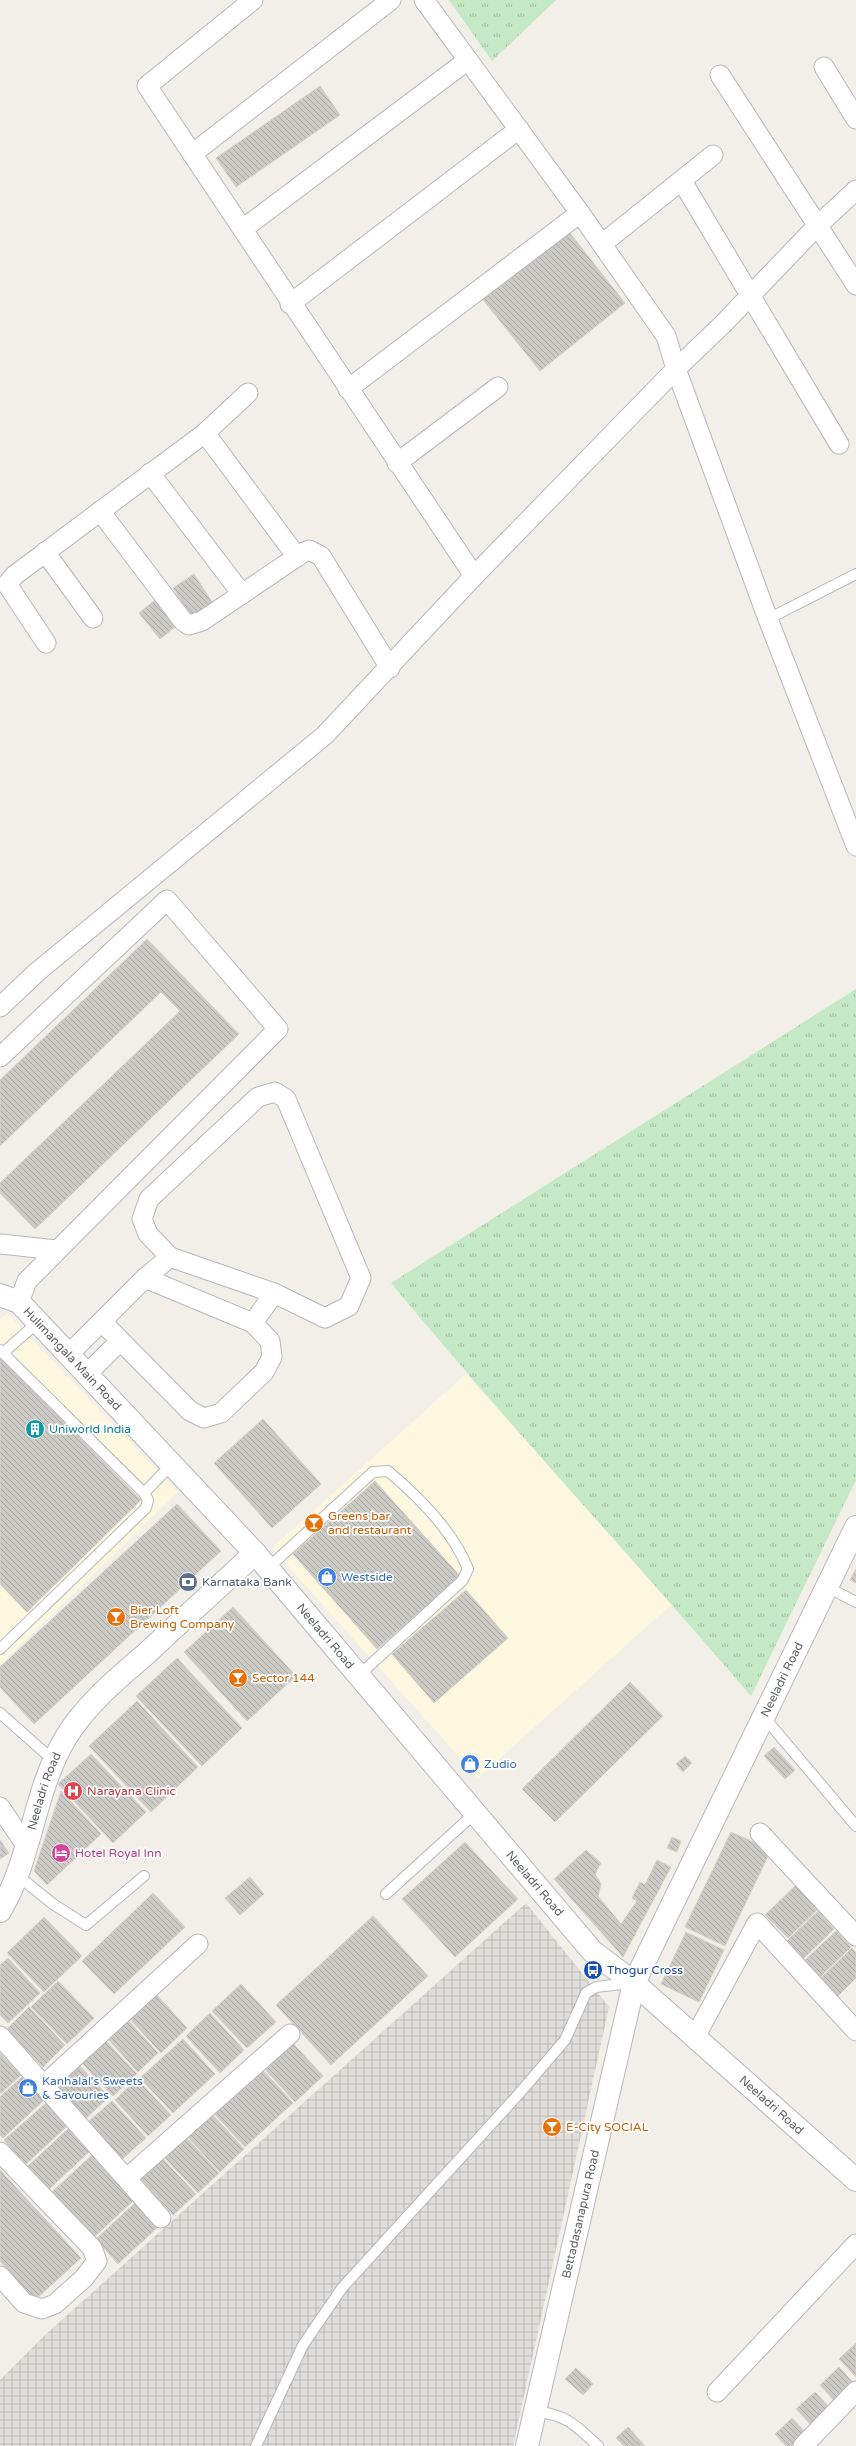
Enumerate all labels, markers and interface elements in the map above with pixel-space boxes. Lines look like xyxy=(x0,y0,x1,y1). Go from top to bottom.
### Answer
street label: Hulimangala Main Road xyxy=(20,1304,124,1413)
building icon: Uniworld India xyxy=(24,1418,46,1440)
place label: Uniworld India xyxy=(49,1422,131,1436)
place label: Greens bar and restaurant xyxy=(328,1509,412,1537)
bar icon: Greens bar and restaurant xyxy=(303,1512,325,1534)
shop icon: Westside xyxy=(316,1566,338,1588)
place label: Westside xyxy=(341,1570,393,1584)
bank icon: Karnataka Bank xyxy=(177,1571,199,1593)
place label: Karnataka Bank xyxy=(202,1575,292,1589)
street label: Neeladri Road xyxy=(294,1601,357,1672)
place label: Bier Loft Brewing Company xyxy=(130,1603,235,1631)
bar icon: Bier Loft Brewing Company xyxy=(105,1606,127,1628)
street label: Neeladri Road xyxy=(758,1640,806,1719)
bar icon: Sector 144 xyxy=(227,1667,249,1689)
place label: Sector 144 xyxy=(252,1671,315,1685)
street label: Neeladri Road xyxy=(25,1750,64,1832)
shop icon: Zudio xyxy=(459,1753,481,1775)
place label: Zudio xyxy=(484,1757,517,1771)
hospital icon: Narayana Clinic xyxy=(62,1780,84,1802)
place label: Narayana Clinic xyxy=(87,1784,176,1798)
hotel icon: Hotel Royal Inn xyxy=(50,1842,72,1864)
place label: Hotel Royal Inn xyxy=(75,1846,161,1860)
street label: Neeladri Road xyxy=(503,1848,566,1919)
bus stop icon: Thogur Cross xyxy=(582,1959,604,1981)
place label: Thogur Cross xyxy=(607,1963,683,1977)
street label: Neeladri Road xyxy=(736,2073,807,2137)
place label: Kanhalal's Sweets & Savouries xyxy=(42,2074,143,2102)
shop icon: Kanhalal's Sweets & Savouries xyxy=(17,2077,39,2099)
bar icon: E-City SOCIAL xyxy=(541,2116,563,2138)
place label: E-City SOCIAL xyxy=(566,2120,649,2134)
street label: Bettadasanapura Road xyxy=(559,2148,602,2280)

